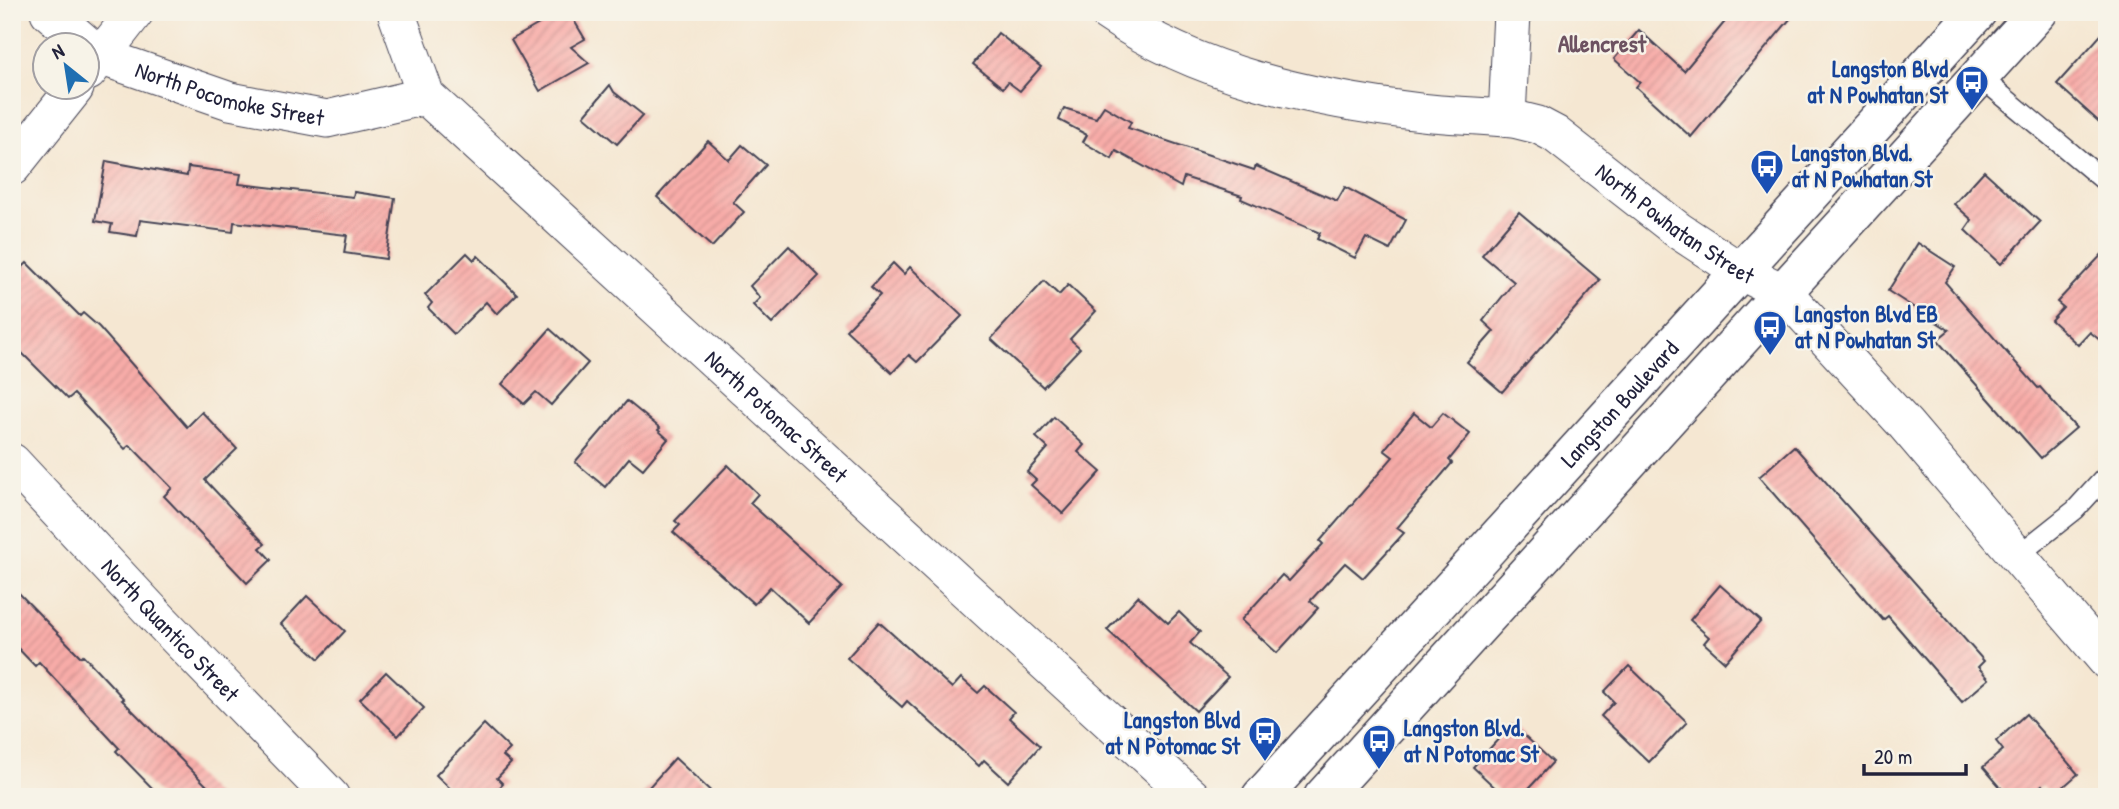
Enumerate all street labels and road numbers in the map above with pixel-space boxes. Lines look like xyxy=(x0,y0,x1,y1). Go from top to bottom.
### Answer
street label: North Pocomoke Street xyxy=(131,53,328,133)
street label: North Powhatan Street xyxy=(1589,156,1761,291)
street label: Langston Boulevard xyxy=(1553,333,1685,474)
street label: North Potomac Street xyxy=(699,343,855,490)
street label: North Quantico Street xyxy=(95,551,247,709)

